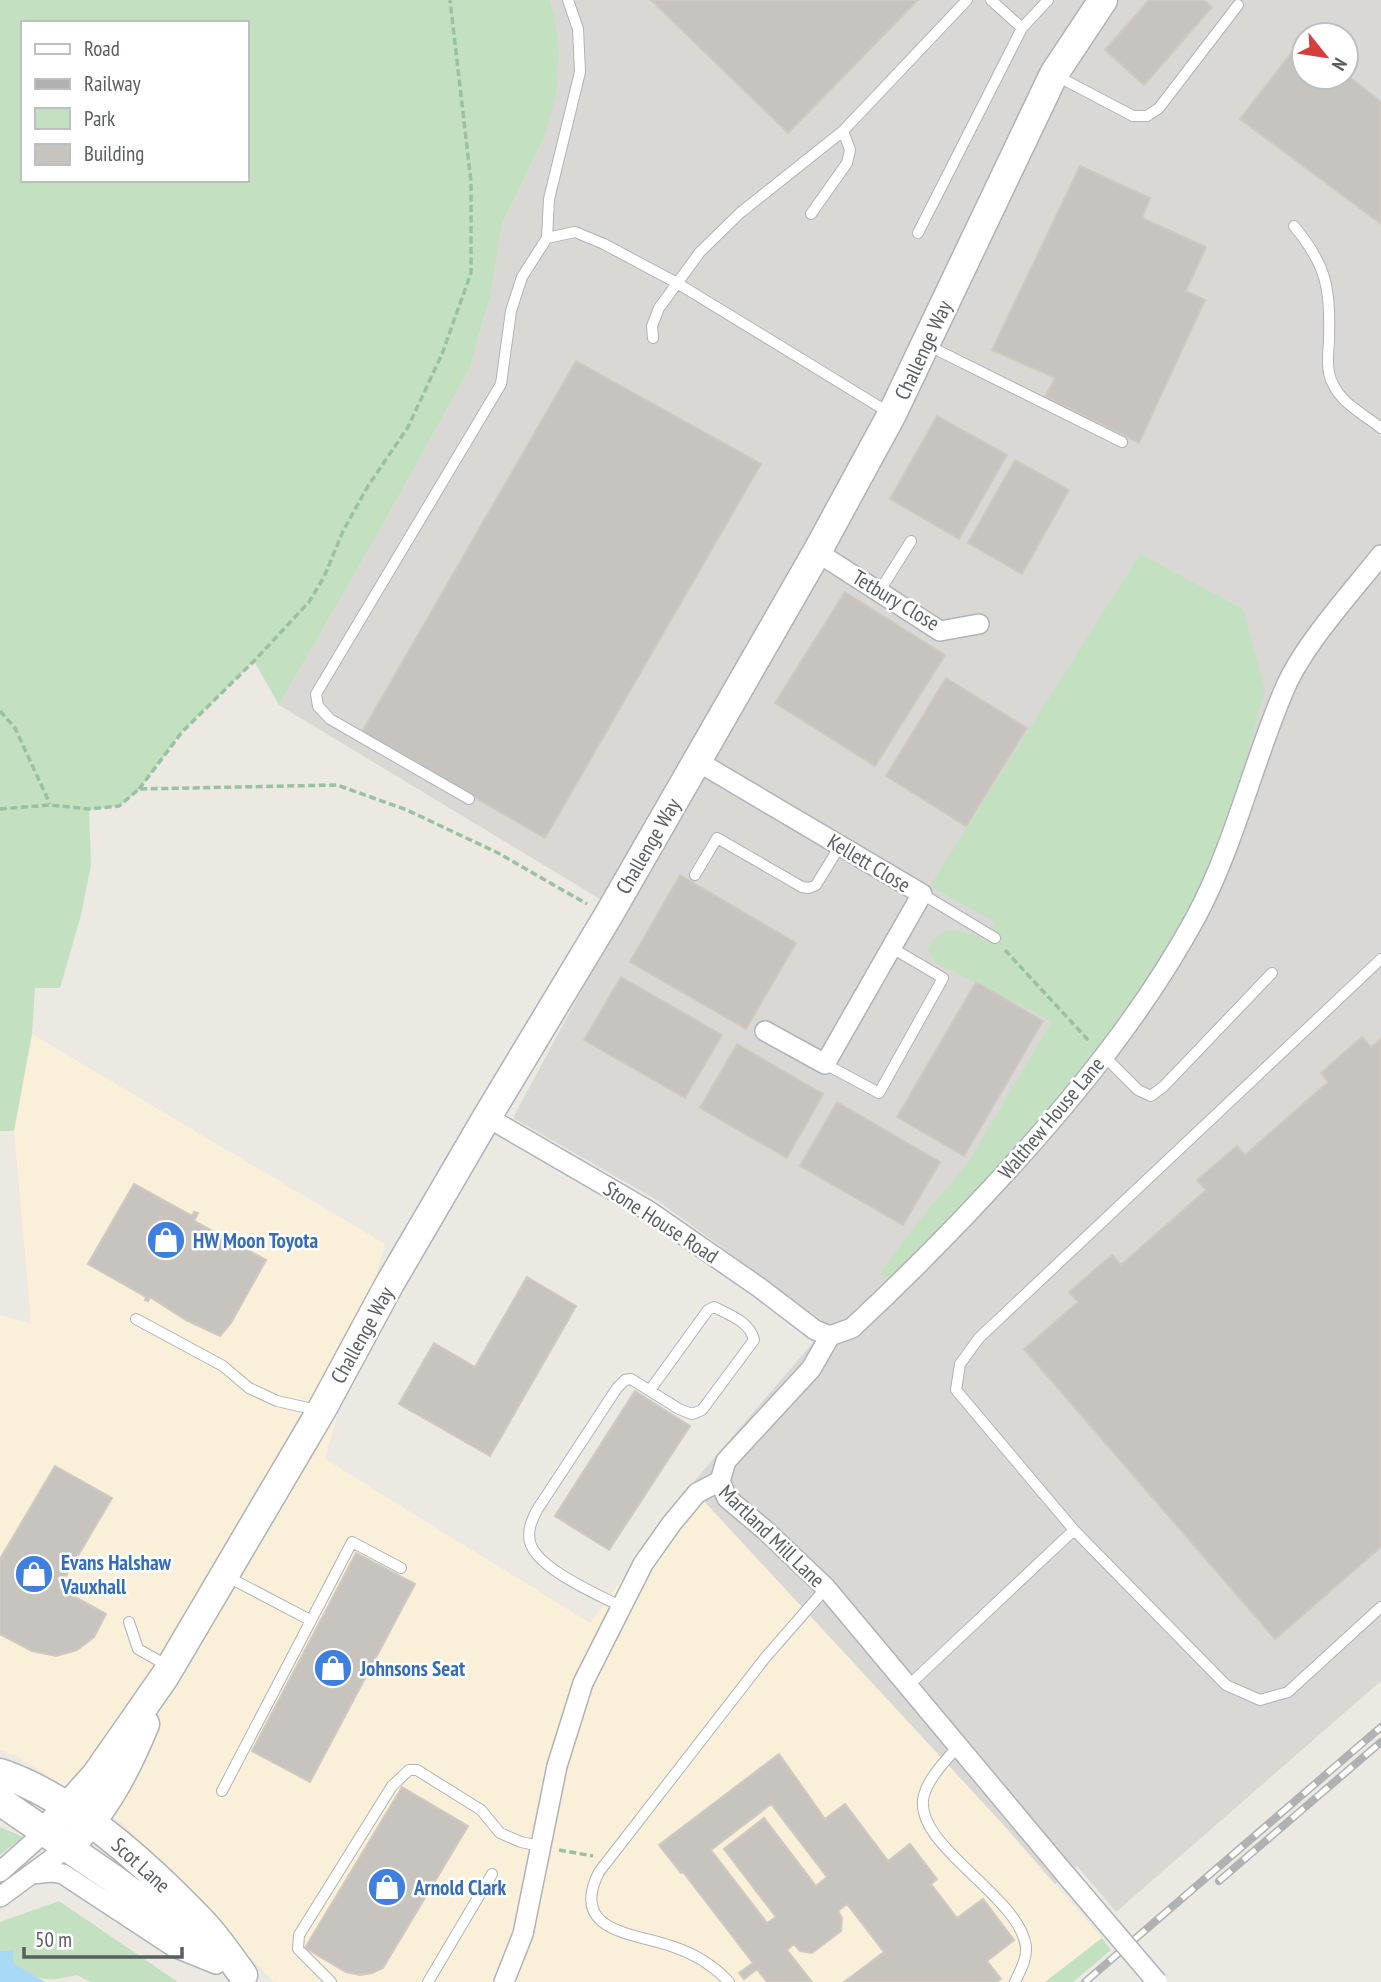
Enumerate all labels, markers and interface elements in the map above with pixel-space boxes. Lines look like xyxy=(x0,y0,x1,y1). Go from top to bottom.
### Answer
legend xyxy=(21,21,248,182)
north arrow xyxy=(1290,21,1360,91)
text: Road xyxy=(84,35,120,62)
text: N xyxy=(1327,54,1353,75)
text: Railway xyxy=(84,70,141,97)
text: Park xyxy=(84,105,115,132)
text: Building xyxy=(84,140,144,167)
street label: Challenge Way xyxy=(888,296,958,404)
street label: Tetbury Close xyxy=(848,564,944,636)
street label: Challenge Way xyxy=(610,793,686,899)
street label: Kellett Close xyxy=(823,828,915,898)
street label: Walthew House Lane xyxy=(992,1051,1110,1185)
street label: Stone House Road xyxy=(598,1175,724,1269)
shop icon: HW Moon Toyota xyxy=(145,1219,187,1261)
place label: HW Moon Toyota xyxy=(193,1227,318,1254)
street label: Challenge Way xyxy=(324,1282,400,1388)
street label: Martland Mill Lane xyxy=(713,1479,831,1593)
place label: Evans Halshaw Vauxhall xyxy=(60,1549,172,1600)
shop icon: Evans Halshaw Vauxhall xyxy=(13,1553,55,1595)
shop icon: Johnsons Seat xyxy=(312,1647,354,1689)
place label: Johnsons Seat xyxy=(359,1655,465,1682)
street label: Scot Lane xyxy=(106,1832,176,1898)
shop icon: Arnold Clark xyxy=(366,1866,408,1908)
place label: Arnold Clark xyxy=(413,1874,506,1901)
scale bar xyxy=(24,1916,182,1960)
text: 50 m xyxy=(35,1926,72,1953)

